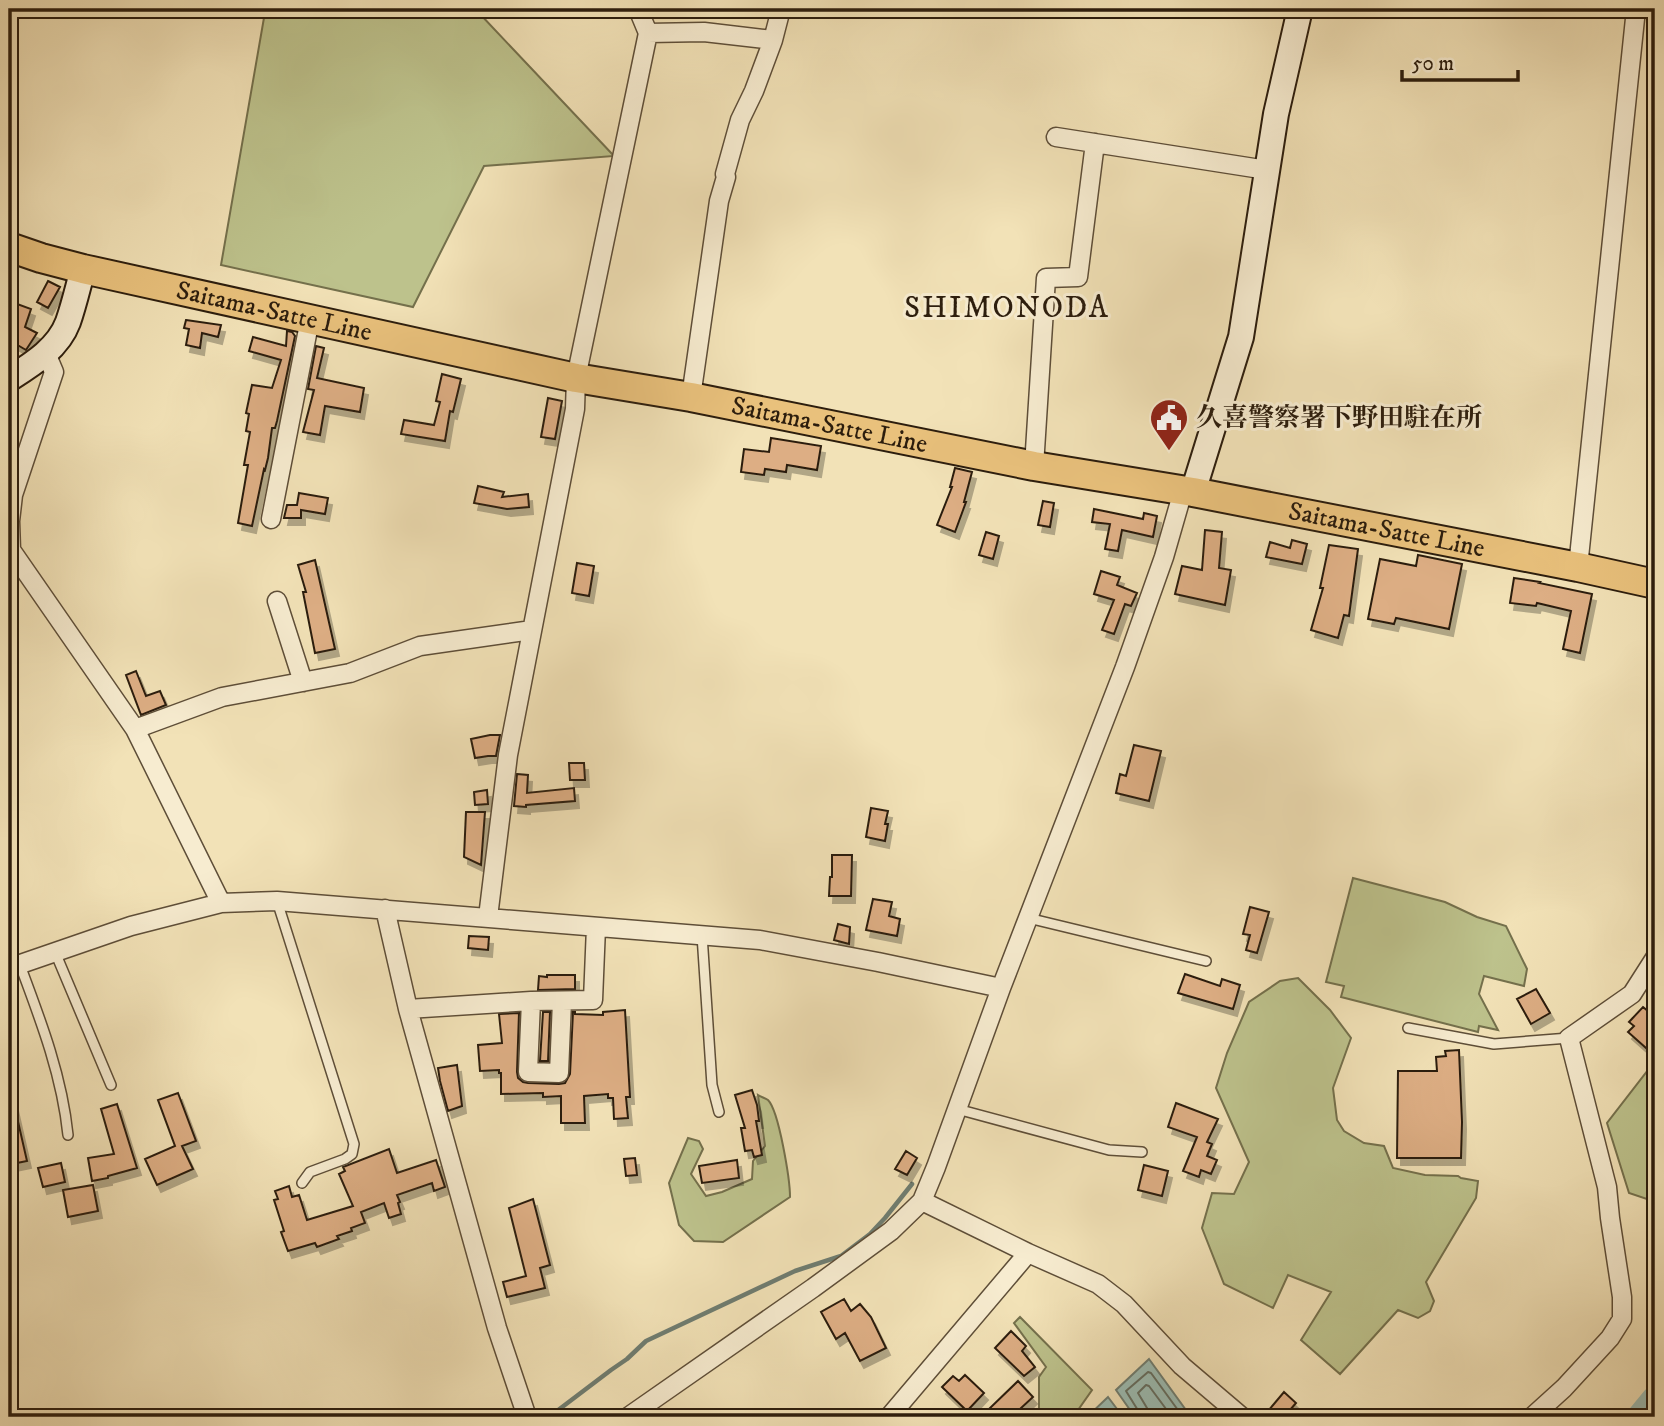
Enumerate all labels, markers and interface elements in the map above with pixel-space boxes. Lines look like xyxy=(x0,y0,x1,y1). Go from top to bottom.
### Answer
scale bar xyxy=(1402,38,1517,82)
text: 50 m xyxy=(1412,51,1454,77)
street label: Saitama-Satte Line xyxy=(173,274,375,349)
district label: SHIMONODA xyxy=(904,290,1110,327)
street label: Saitama-Satte Line xyxy=(729,389,930,461)
public building icon: 久喜警察署下野田駐在所 xyxy=(1148,397,1190,452)
place label: 久喜警察署下野田駐在所 xyxy=(1196,402,1482,435)
street label: Saitama-Satte Line xyxy=(1286,494,1488,565)

